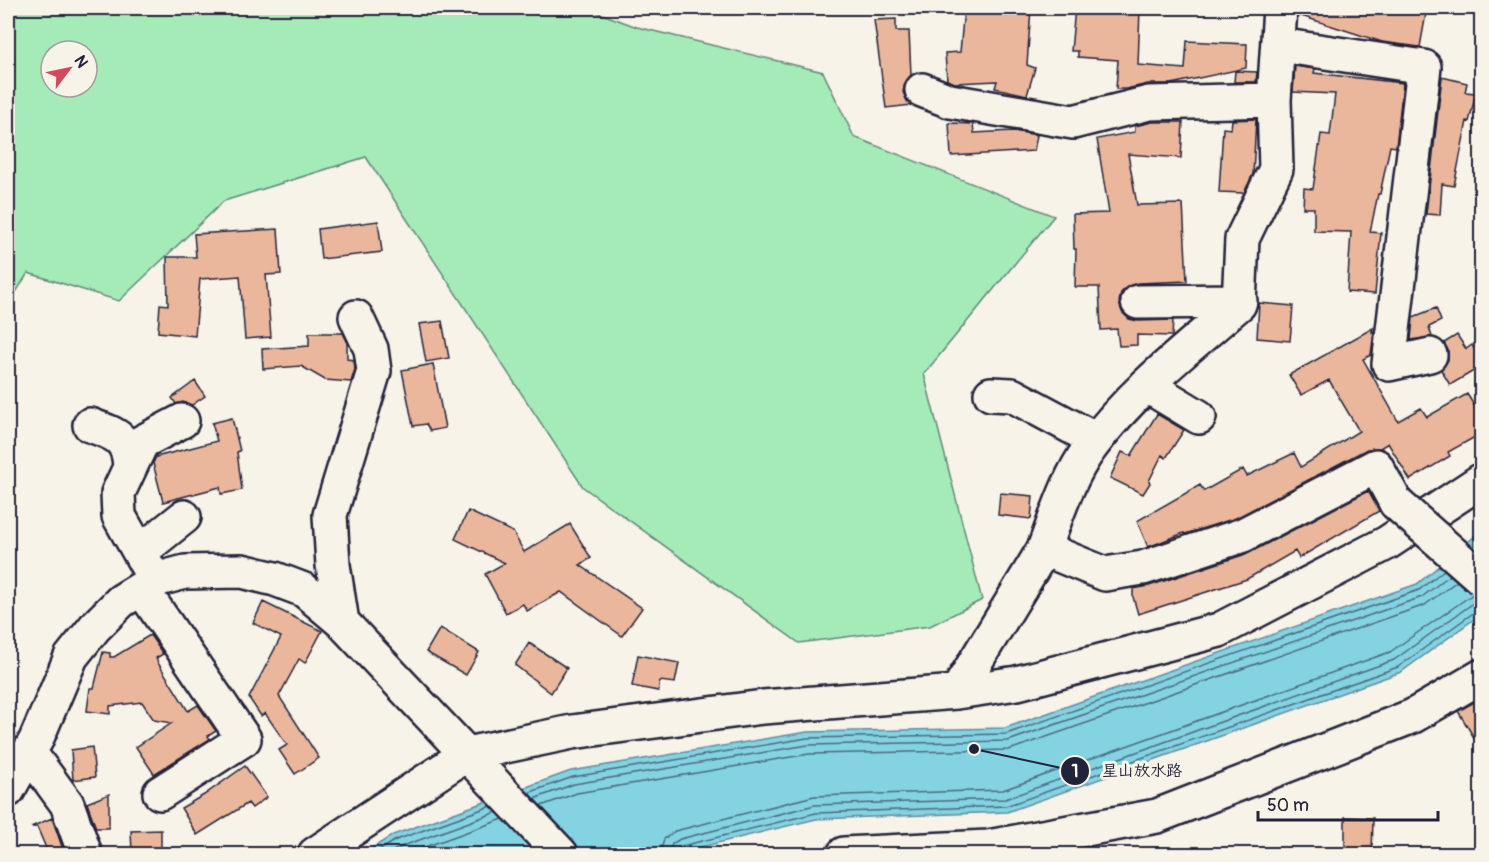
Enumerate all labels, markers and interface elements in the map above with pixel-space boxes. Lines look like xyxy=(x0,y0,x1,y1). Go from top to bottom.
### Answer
north arrow xyxy=(39,39,99,99)
text: N xyxy=(70,52,92,72)
callout: 星山放水路 xyxy=(1060,754,1194,788)
text: 1 xyxy=(1071,760,1079,783)
text: 星山放水路 xyxy=(1102,761,1182,781)
scale bar xyxy=(1258,784,1438,822)
text: 50 m xyxy=(1267,794,1309,817)

